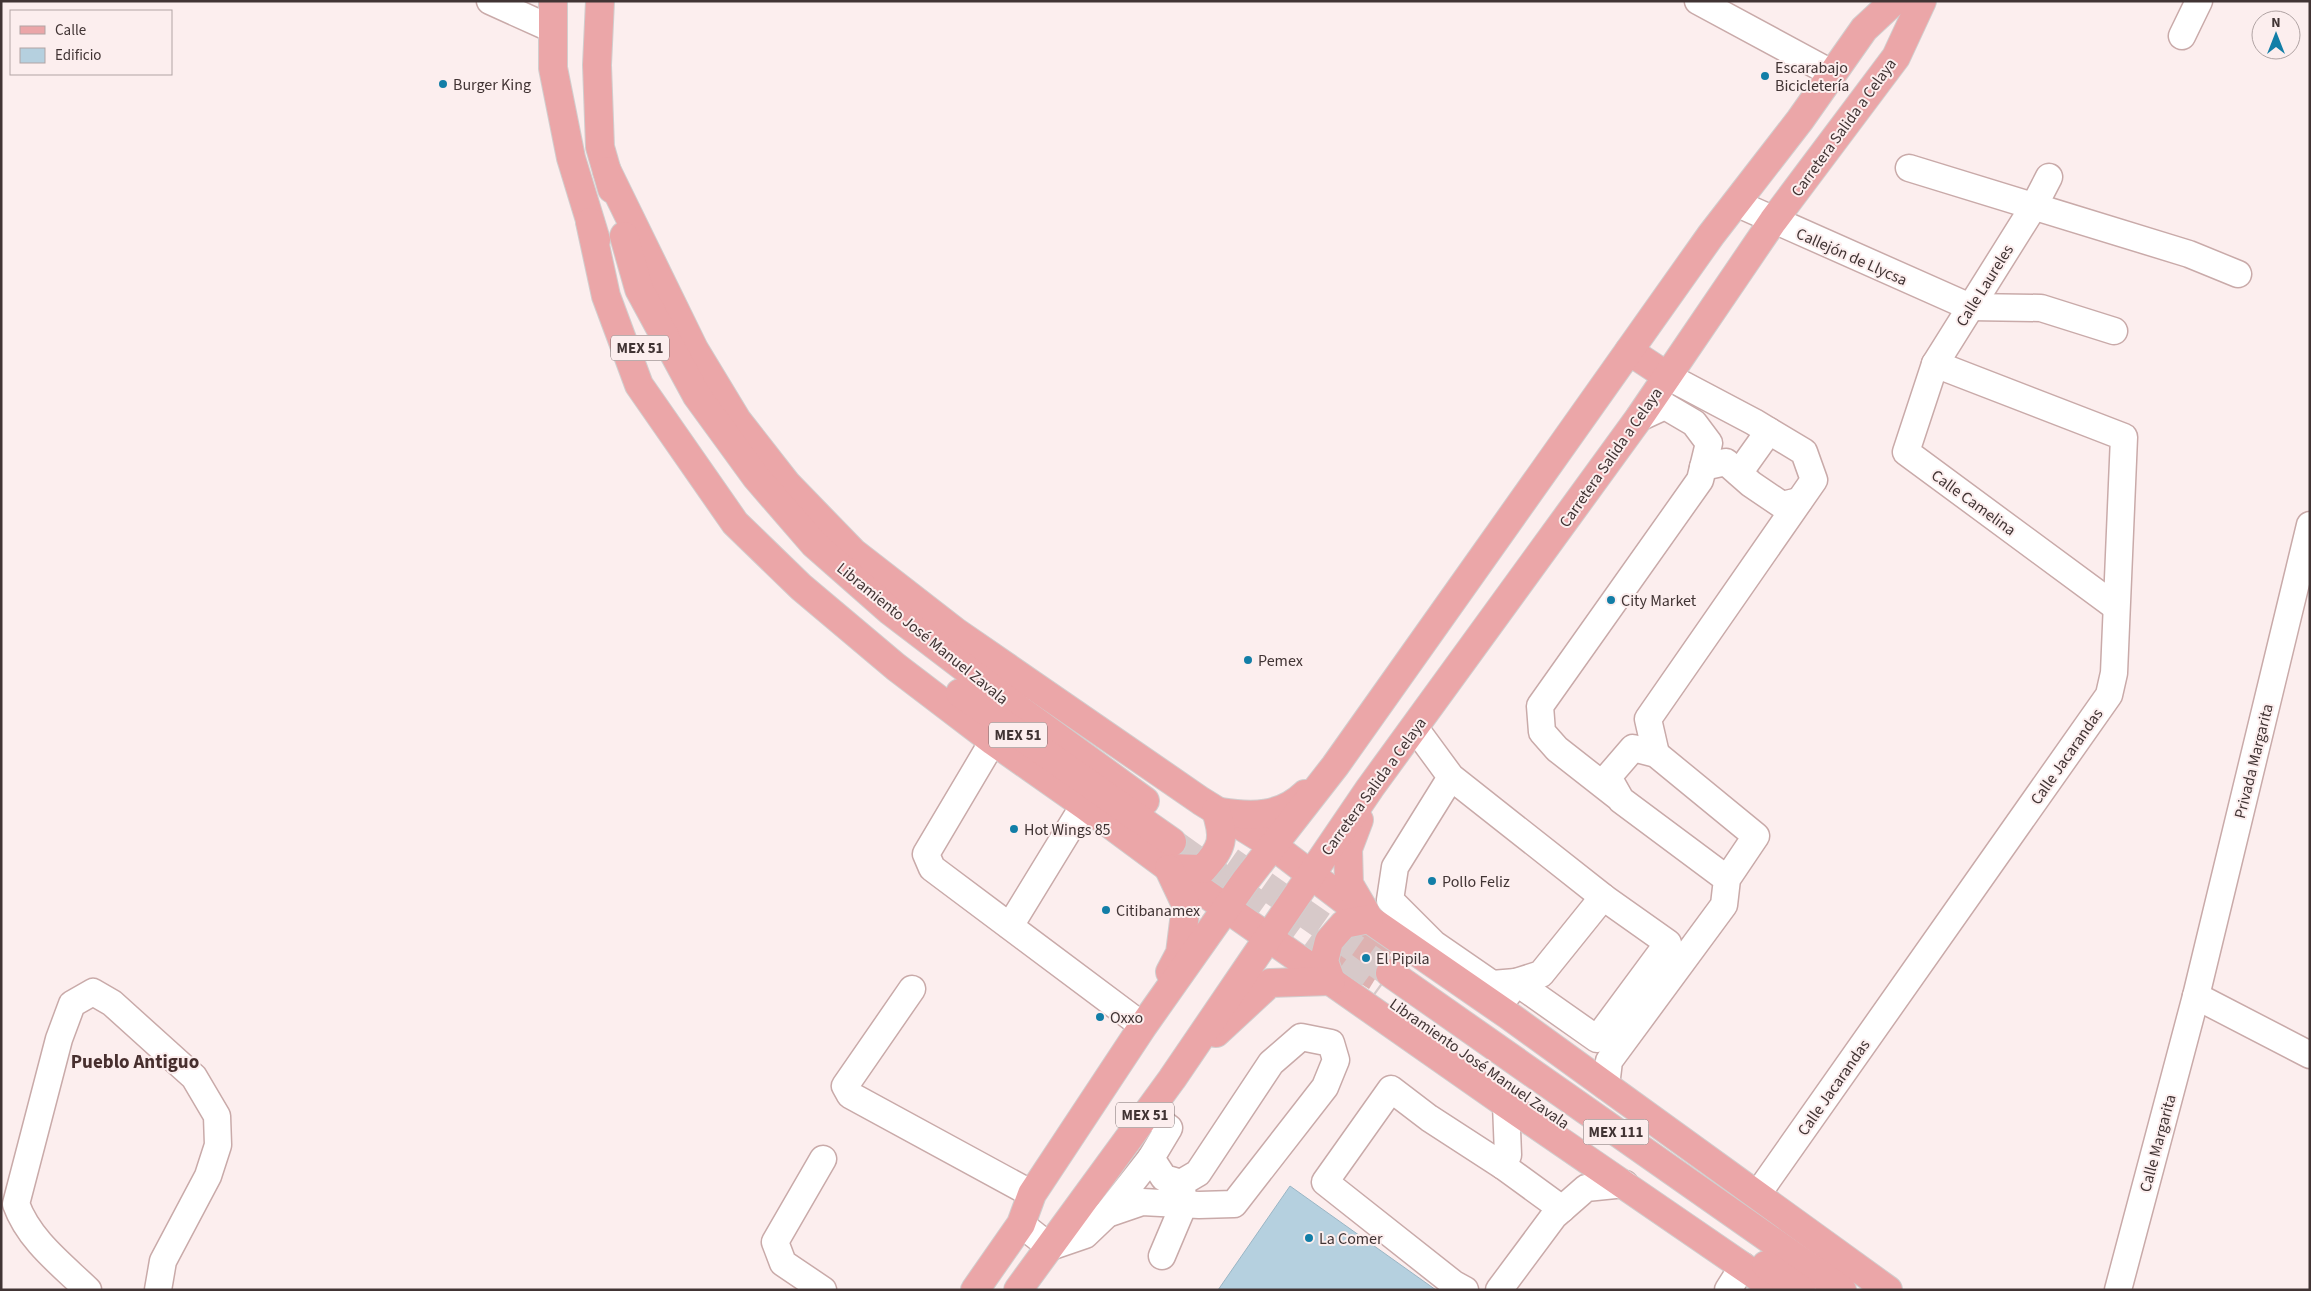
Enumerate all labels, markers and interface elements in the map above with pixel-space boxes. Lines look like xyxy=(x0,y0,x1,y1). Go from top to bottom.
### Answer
legend xyxy=(10,10,172,75)
north arrow xyxy=(2251,10,2301,60)
text: N xyxy=(2271,13,2281,33)
text: Calle xyxy=(55,20,86,41)
text: Edificio xyxy=(55,45,102,66)
street label: Carretera Salida a Celaya xyxy=(1786,54,1901,201)
place label: Escarabajo Bicicletería xyxy=(1775,57,1849,97)
marker: Escarabajo Bicicletería xyxy=(1759,70,1771,82)
place label: Burger King xyxy=(453,74,531,96)
marker: Burger King xyxy=(437,78,449,90)
street label: Callejón de Llycsa xyxy=(1793,223,1911,291)
street label: Calle Laureles xyxy=(1951,240,2019,331)
road number: MEX 51 xyxy=(611,336,669,360)
street label: Carretera Salida a Celaya xyxy=(1554,383,1667,532)
street label: Calle Camelina xyxy=(1927,465,2020,541)
street label: Libramiento José Manuel Zavala xyxy=(832,558,1013,710)
place label: City Market xyxy=(1621,590,1697,612)
marker: City Market xyxy=(1605,594,1617,606)
place label: Pemex xyxy=(1258,650,1303,672)
marker: Pemex xyxy=(1242,654,1254,666)
street label: Privada Margarita xyxy=(2229,702,2279,821)
street label: Calle Jacarandas xyxy=(2025,704,2108,809)
street label: Carretera Salida a Celaya xyxy=(1316,713,1431,860)
road number: MEX 51 xyxy=(989,722,1047,748)
place label: Hot Wings 85 xyxy=(1024,819,1111,841)
marker: Hot Wings 85 xyxy=(1008,823,1020,835)
place label: Pollo Feliz xyxy=(1442,871,1510,893)
marker: Pollo Feliz xyxy=(1426,875,1438,887)
place label: Citibanamex xyxy=(1116,900,1200,922)
marker: Citibanamex xyxy=(1100,904,1112,916)
place label: El Pipila xyxy=(1376,948,1430,970)
marker: El Pipila xyxy=(1360,952,1372,964)
street label: Libramiento José Manuel Zavala xyxy=(1385,993,1574,1135)
place label: Oxxo xyxy=(1110,1007,1143,1029)
marker: Oxxo xyxy=(1094,1011,1106,1023)
street label: Calle Jacarandas xyxy=(1792,1035,1875,1140)
district label: Pueblo Antiguo xyxy=(71,1049,199,1076)
street label: Calle Margarita xyxy=(2134,1092,2182,1194)
road number: MEX 51 xyxy=(1116,1102,1174,1128)
road number: MEX 111 xyxy=(1584,1120,1648,1144)
place label: La Comer xyxy=(1319,1228,1383,1250)
marker: La Comer xyxy=(1303,1232,1315,1244)

